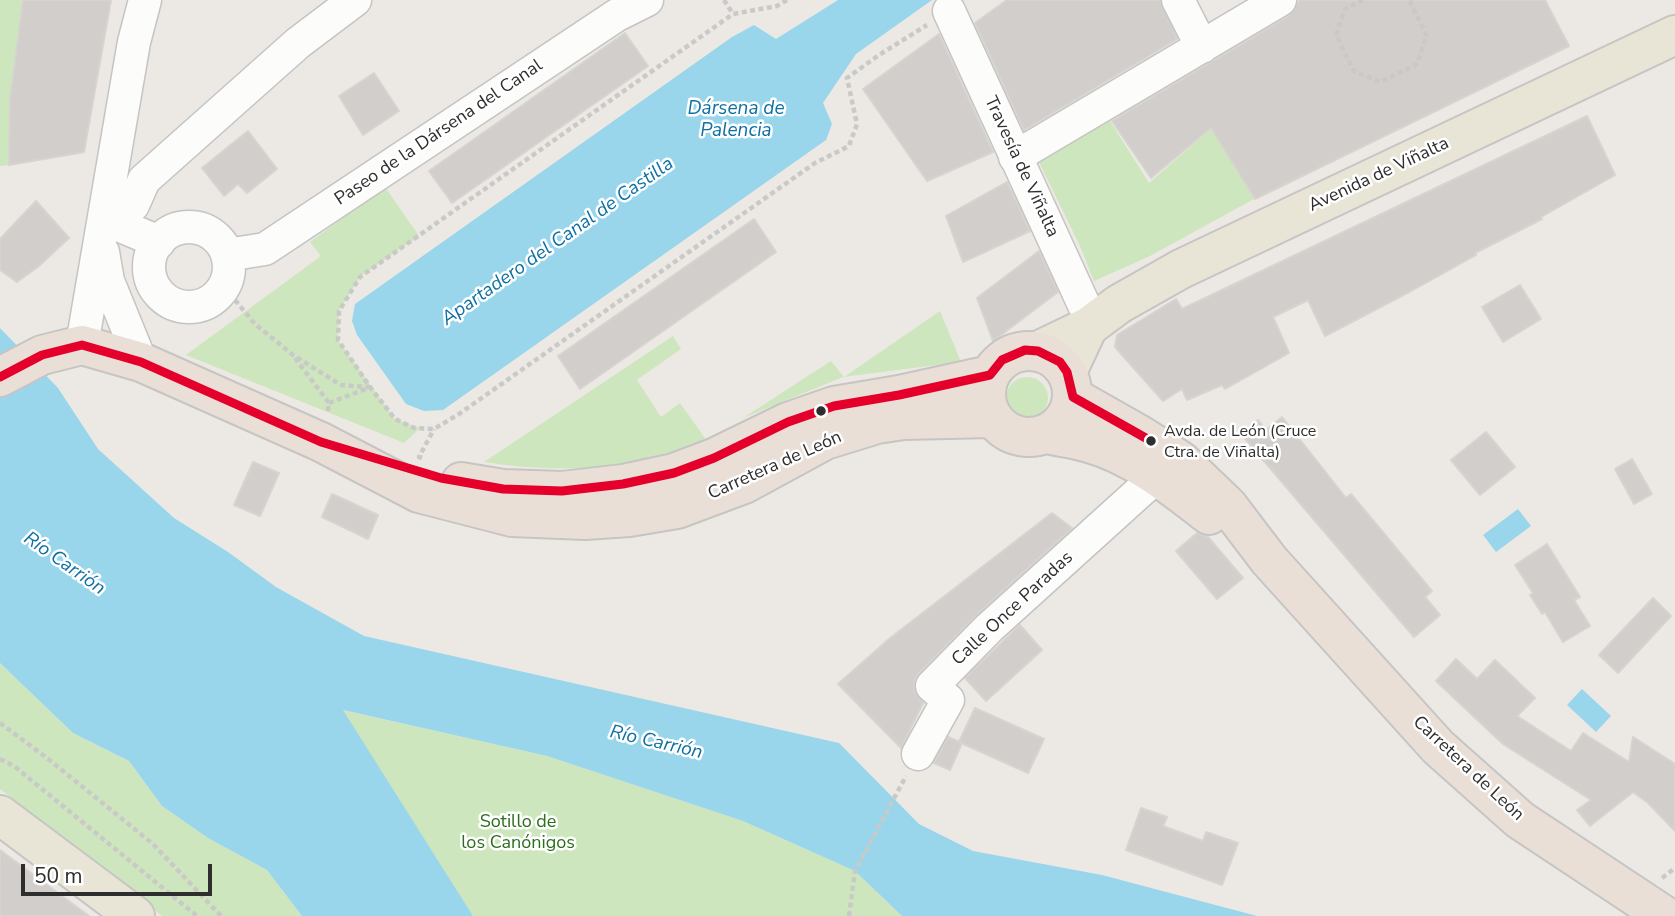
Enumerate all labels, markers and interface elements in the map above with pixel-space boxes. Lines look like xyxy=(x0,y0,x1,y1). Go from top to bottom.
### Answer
street label: Paseo de la Dársena del Canal xyxy=(331,55,547,211)
street label: Travesía de Viñalta xyxy=(979,93,1063,241)
water label: Dársena de Palencia xyxy=(687,98,785,142)
street label: Avenida de Viñalta xyxy=(1305,133,1453,217)
water label: Apartadero del Canal de Castilla xyxy=(438,153,678,331)
unlabelled marker xyxy=(814,404,828,418)
place label: Avda. de León (Cruce Ctra. de Viñalta) xyxy=(1164,422,1316,460)
street label: Carretera de León xyxy=(705,427,845,505)
marker: Avda. de León (Cruce Ctra. de Viñalta) xyxy=(1144,434,1158,448)
water label: Río Carrión xyxy=(19,528,109,600)
street label: Calle Once Paradas xyxy=(948,547,1078,671)
street label: Carretera de León xyxy=(1408,712,1528,826)
water label: Río Carrión xyxy=(607,721,705,765)
park label: Sotillo de los Canónigos xyxy=(461,812,575,854)
scale bar xyxy=(24,850,215,894)
text: 50 m xyxy=(34,862,83,890)

